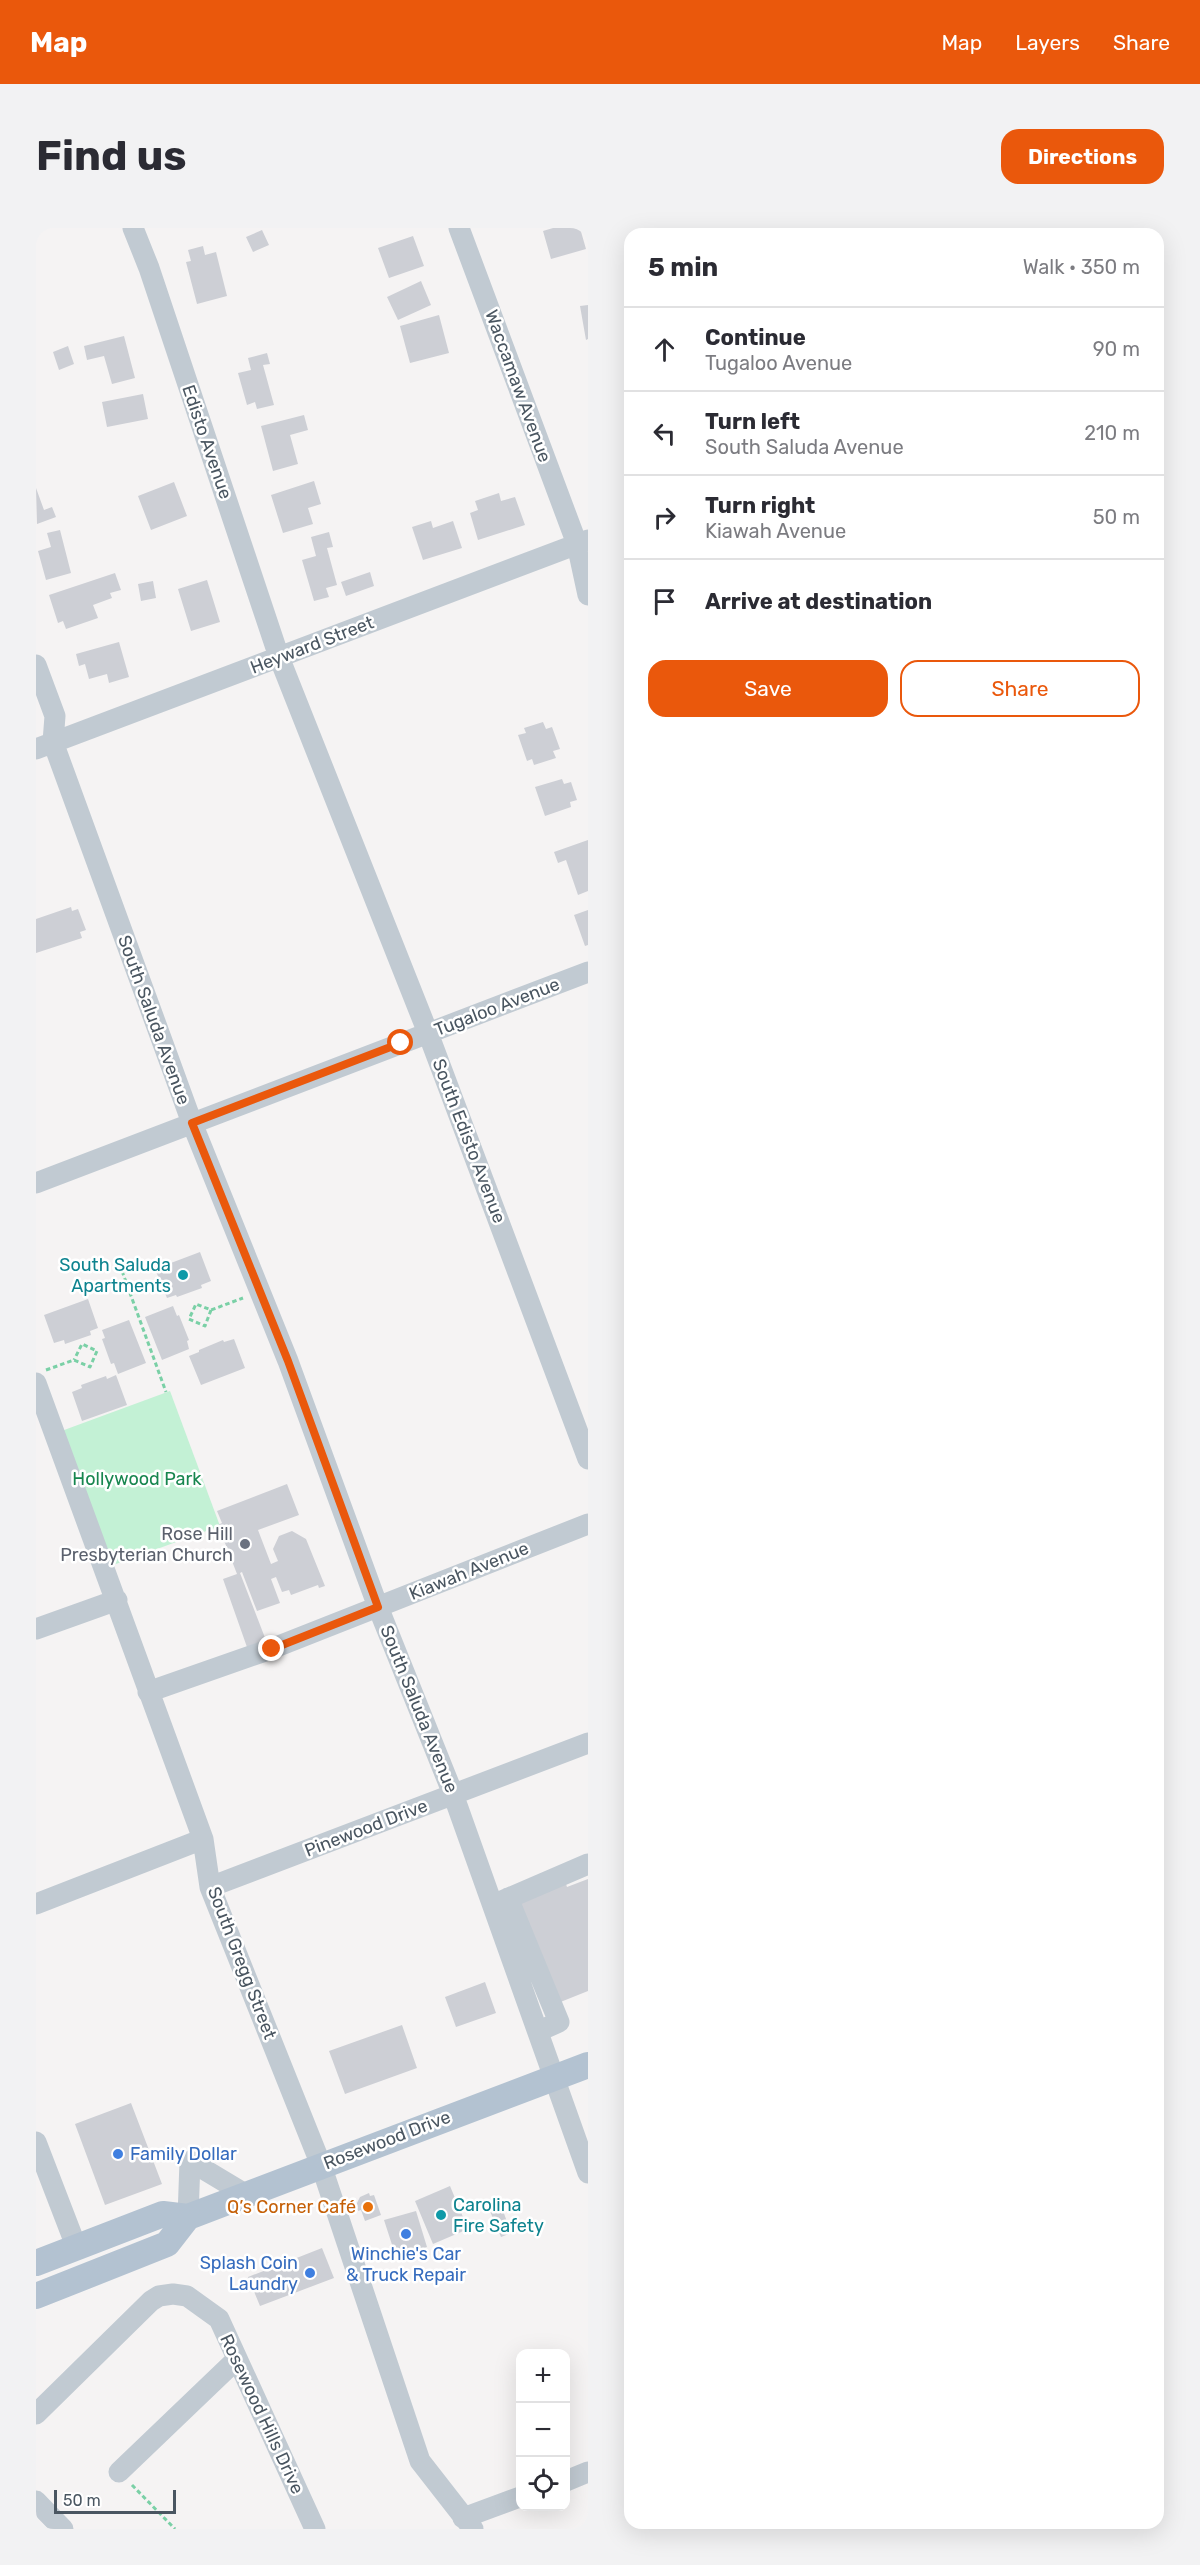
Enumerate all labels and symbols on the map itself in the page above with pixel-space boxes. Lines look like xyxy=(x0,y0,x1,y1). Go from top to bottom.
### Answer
street label: Waccamaw Avenue xyxy=(480,307,556,465)
street label: Edisto Avenue xyxy=(177,382,237,502)
street label: Heyward Street xyxy=(247,611,377,679)
street label: South Saluda Avenue xyxy=(113,932,195,1108)
street label: Tugaloo Avenue xyxy=(431,973,563,1041)
route start xyxy=(387,1029,413,1055)
street label: South Edisto Avenue xyxy=(428,1056,510,1226)
place label: South Saluda Apartments xyxy=(59,1254,171,1297)
marker: South Saluda Apartments xyxy=(176,1268,190,1282)
park label: Hollywood Park xyxy=(72,1468,202,1490)
place label: Rose Hill Presbyterian Church xyxy=(60,1523,233,1566)
marker: Rose Hill Presbyterian Church xyxy=(238,1537,252,1551)
street label: Kiawah Avenue xyxy=(406,1537,532,1605)
street label: South Saluda Avenue xyxy=(375,1622,463,1796)
route end xyxy=(258,1635,284,1661)
street label: Pinewood Drive xyxy=(301,1794,431,1862)
street label: South Gregg Street xyxy=(203,1884,281,2042)
street label: Rosewood Drive xyxy=(320,2106,454,2174)
place label: Family Dollar xyxy=(130,2143,237,2165)
marker: Family Dollar xyxy=(111,2147,125,2161)
place label: Carolina Fire Safety xyxy=(453,2194,544,2237)
place label: Q’s Corner Café xyxy=(227,2196,356,2218)
marker: Q’s Corner Café xyxy=(361,2200,375,2214)
marker: Carolina Fire Safety xyxy=(434,2208,448,2222)
marker: Winchie's Car & Truck Repair xyxy=(399,2227,413,2241)
place label: Winchie's Car & Truck Repair xyxy=(346,2243,466,2286)
place label: Splash Coin Laundry xyxy=(200,2252,298,2295)
marker: Splash Coin Laundry xyxy=(303,2266,317,2280)
street label: Rosewood Hills Drive xyxy=(215,2331,309,2497)
scale bar xyxy=(54,2487,176,2514)

